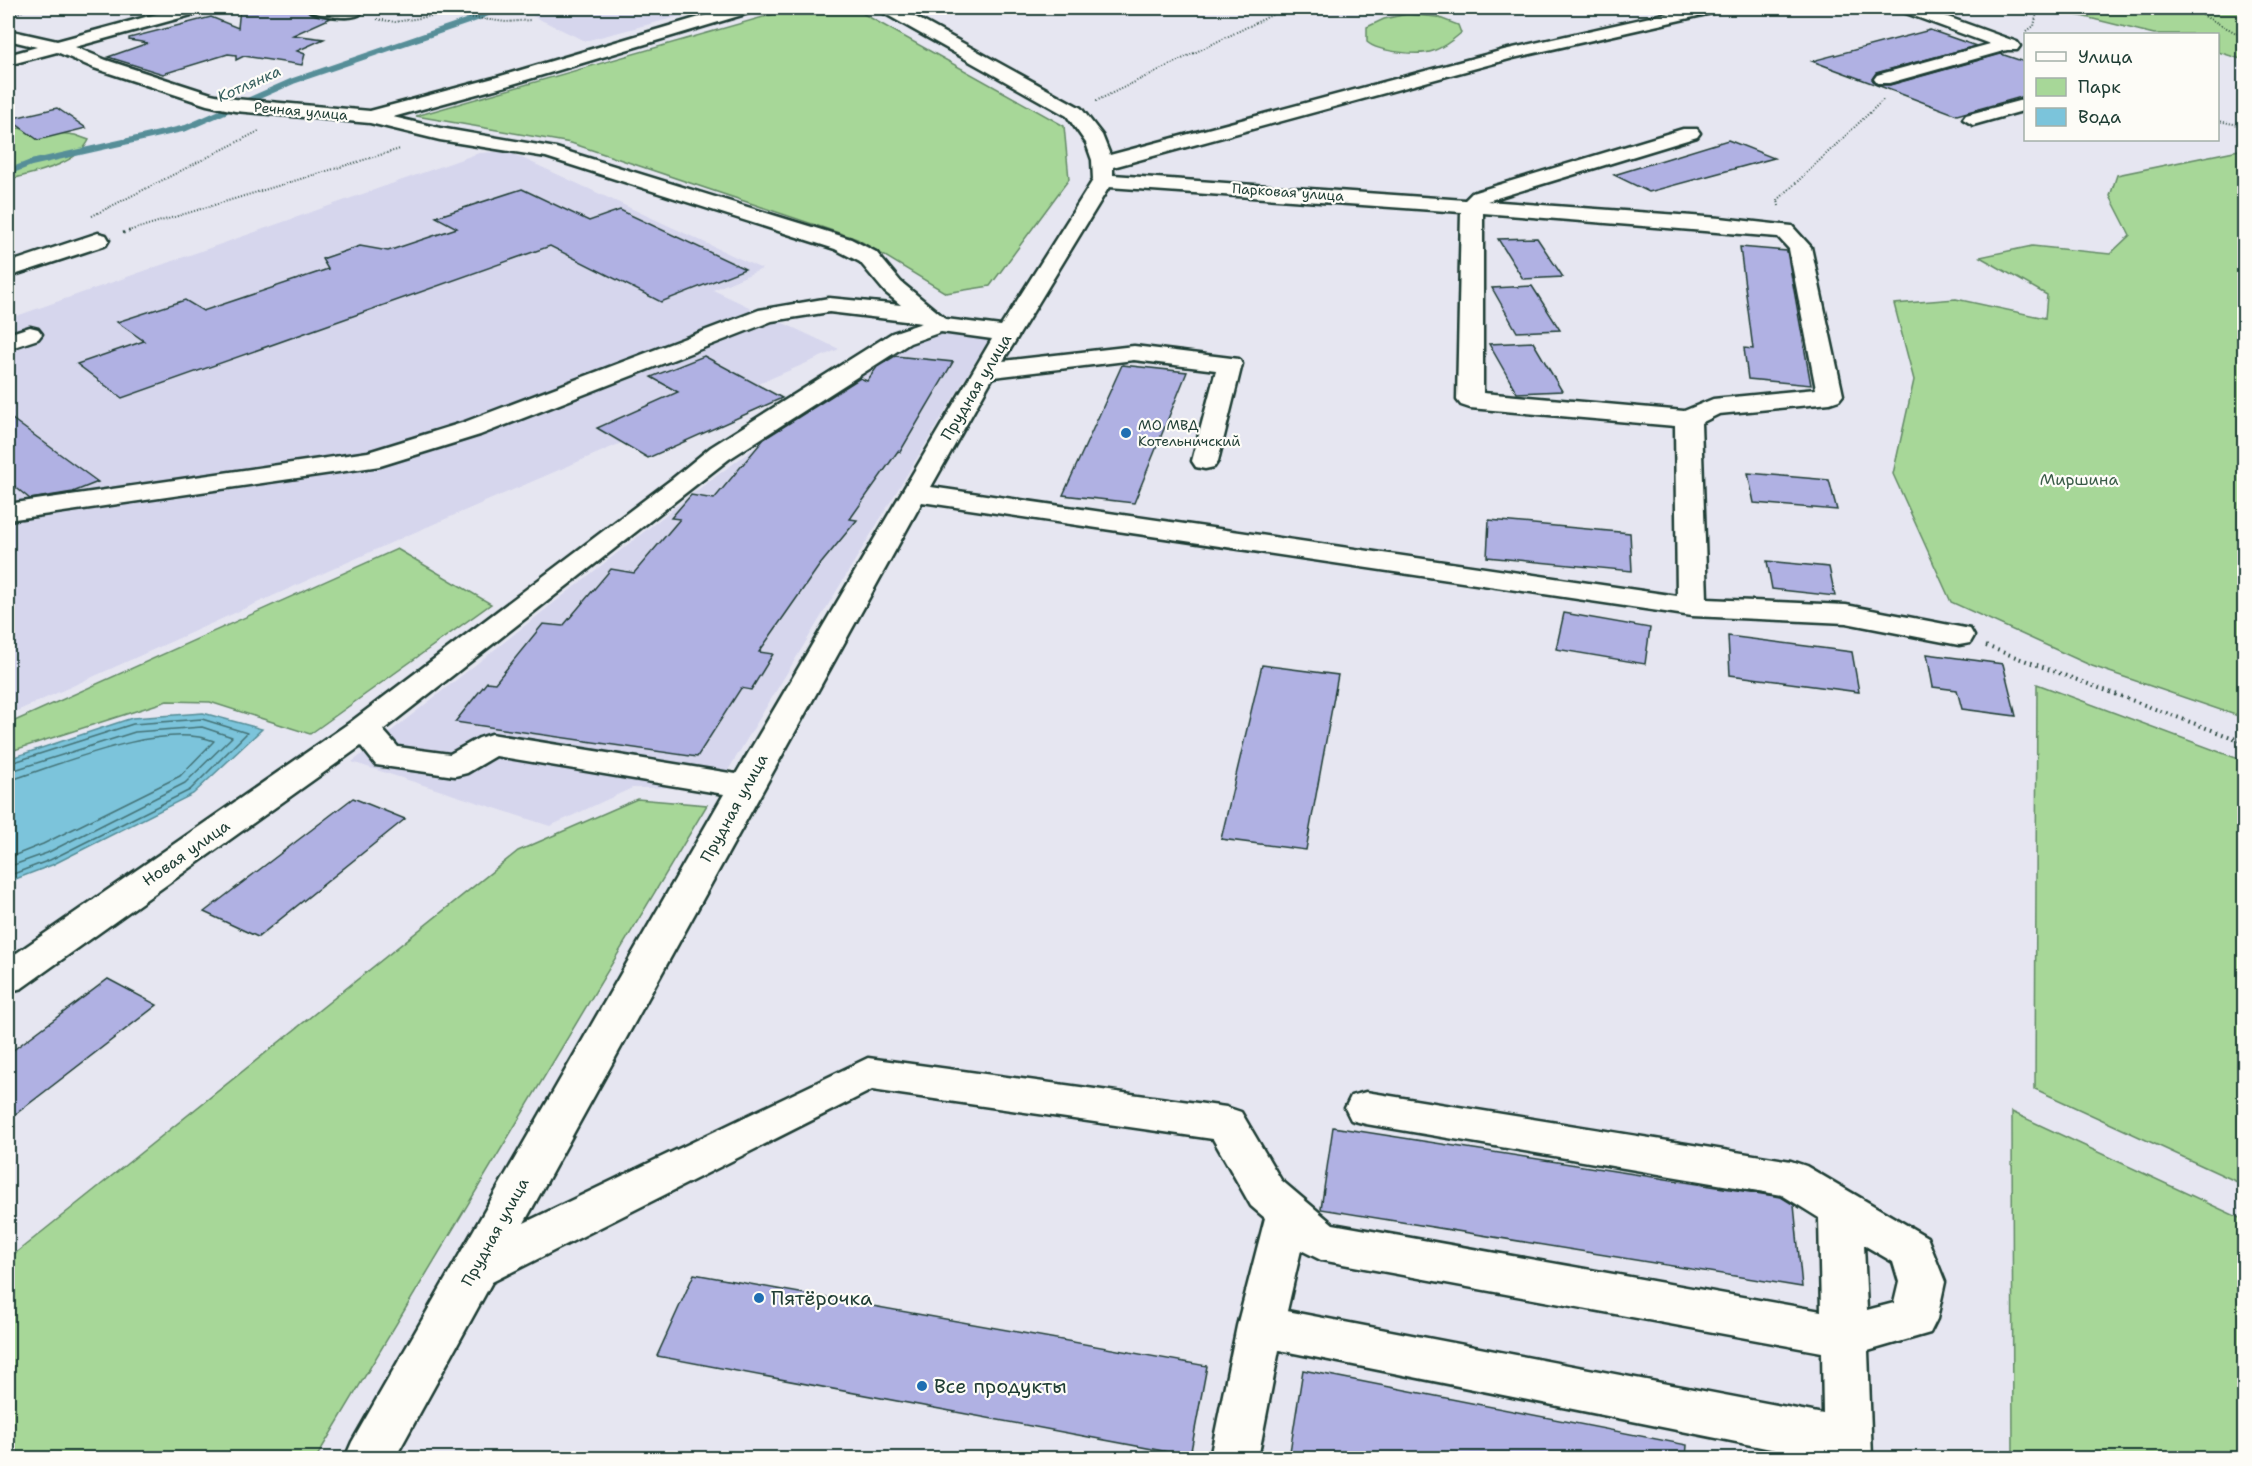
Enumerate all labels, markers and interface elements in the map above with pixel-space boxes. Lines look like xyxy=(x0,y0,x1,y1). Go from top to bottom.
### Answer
legend xyxy=(2024,33,2219,141)
text: Улица xyxy=(2078,45,2132,69)
water label: Котлянка xyxy=(214,61,284,107)
text: Парк xyxy=(2078,75,2121,99)
street label: Речная улица xyxy=(253,98,349,124)
text: Вода xyxy=(2078,105,2121,129)
street label: Парковая улица xyxy=(1231,179,1345,205)
street label: Прудная улица xyxy=(936,330,1016,444)
place label: МО МВД Котельничский xyxy=(1138,416,1241,450)
marker: МО МВД Котельничский xyxy=(1119,426,1133,440)
park label: Миршина xyxy=(2040,469,2118,490)
street label: Прудная улица xyxy=(696,750,772,866)
street label: Новая улица xyxy=(138,815,234,891)
street label: Прудная улица xyxy=(457,1174,533,1290)
place label: Пятёрочка xyxy=(771,1285,873,1311)
marker: Пятёрочка xyxy=(752,1291,766,1305)
place label: Все продукты xyxy=(934,1373,1067,1399)
marker: Все продукты xyxy=(915,1379,929,1393)

